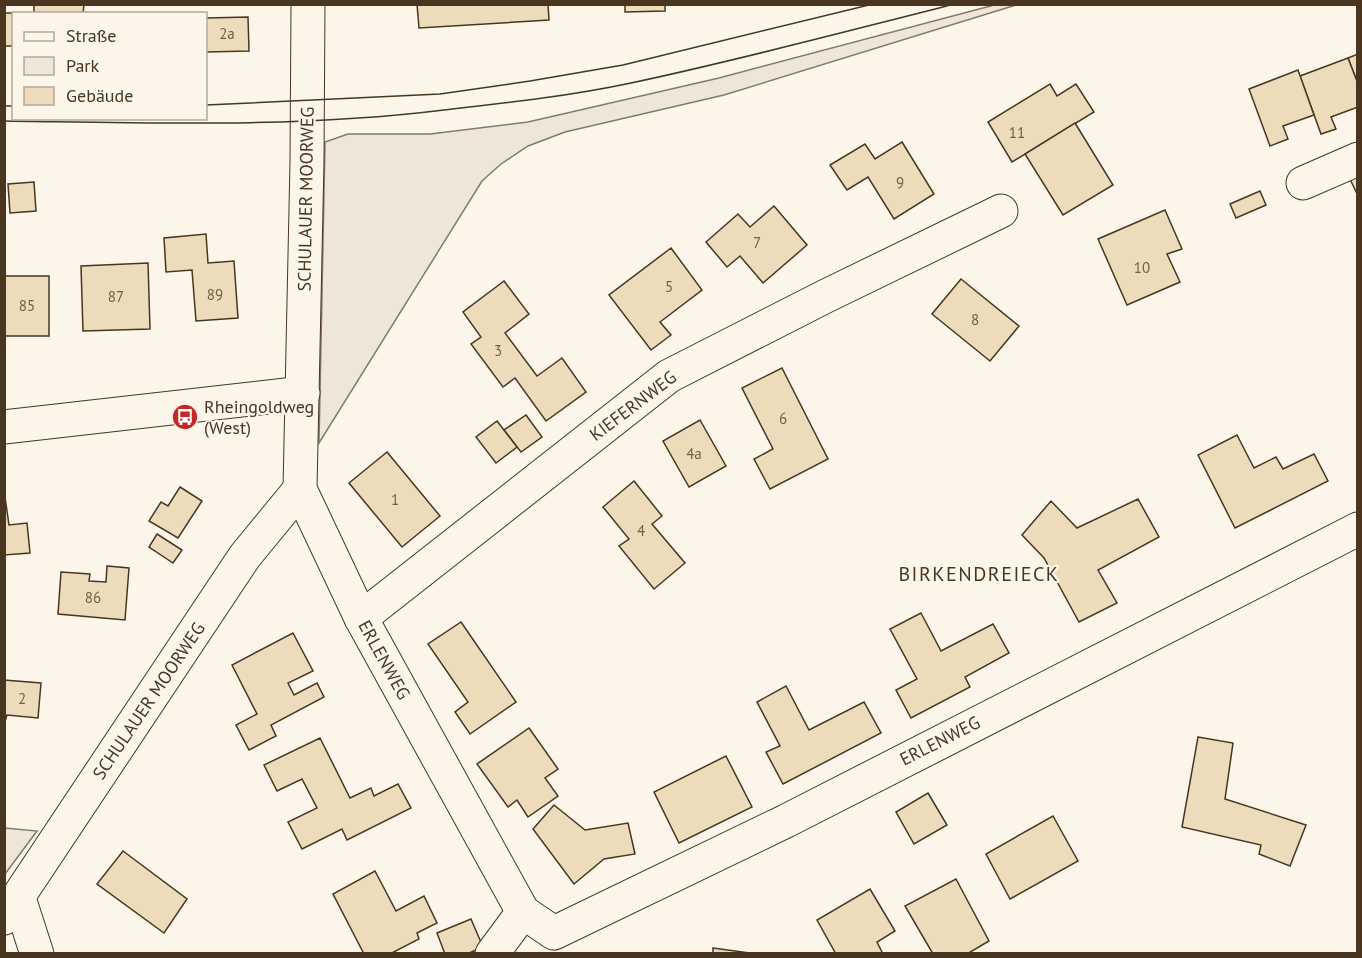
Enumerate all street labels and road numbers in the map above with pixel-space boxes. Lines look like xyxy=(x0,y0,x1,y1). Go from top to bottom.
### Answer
street label: SCHULAUER MOORWEG xyxy=(292,106,319,292)
street label: KIEFERNWEG xyxy=(585,365,681,446)
street label: ERLENWEG xyxy=(353,616,416,703)
street label: SCHULAUER MOORWEG xyxy=(87,618,210,784)
street label: ERLENWEG xyxy=(896,711,984,771)

